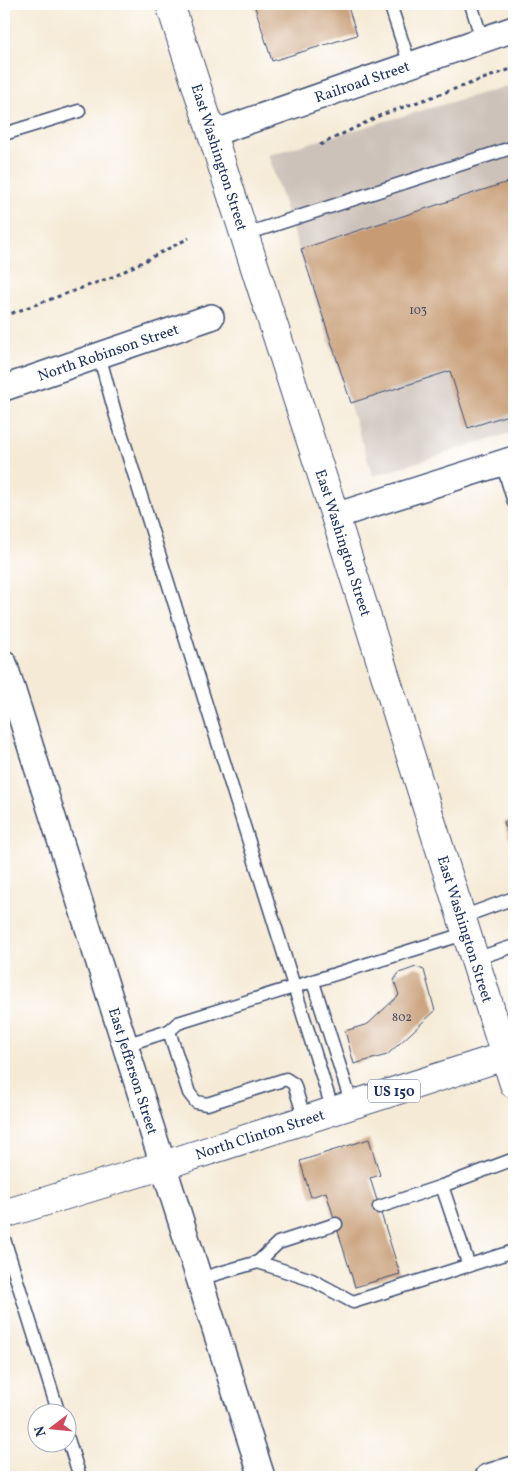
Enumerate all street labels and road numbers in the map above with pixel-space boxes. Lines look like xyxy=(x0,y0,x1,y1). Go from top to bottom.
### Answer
street label: Railroad Street xyxy=(312,57,413,109)
street label: East Washington Street xyxy=(184,82,251,234)
street label: North Robinson Street xyxy=(35,320,182,388)
street label: East Washington Street xyxy=(309,467,375,619)
street label: East Washington Street xyxy=(431,853,497,1006)
street label: East Jefferson Street xyxy=(102,1005,162,1138)
road number: US 150 xyxy=(368,1080,420,1102)
street label: North Clinton Street xyxy=(193,1105,328,1166)

